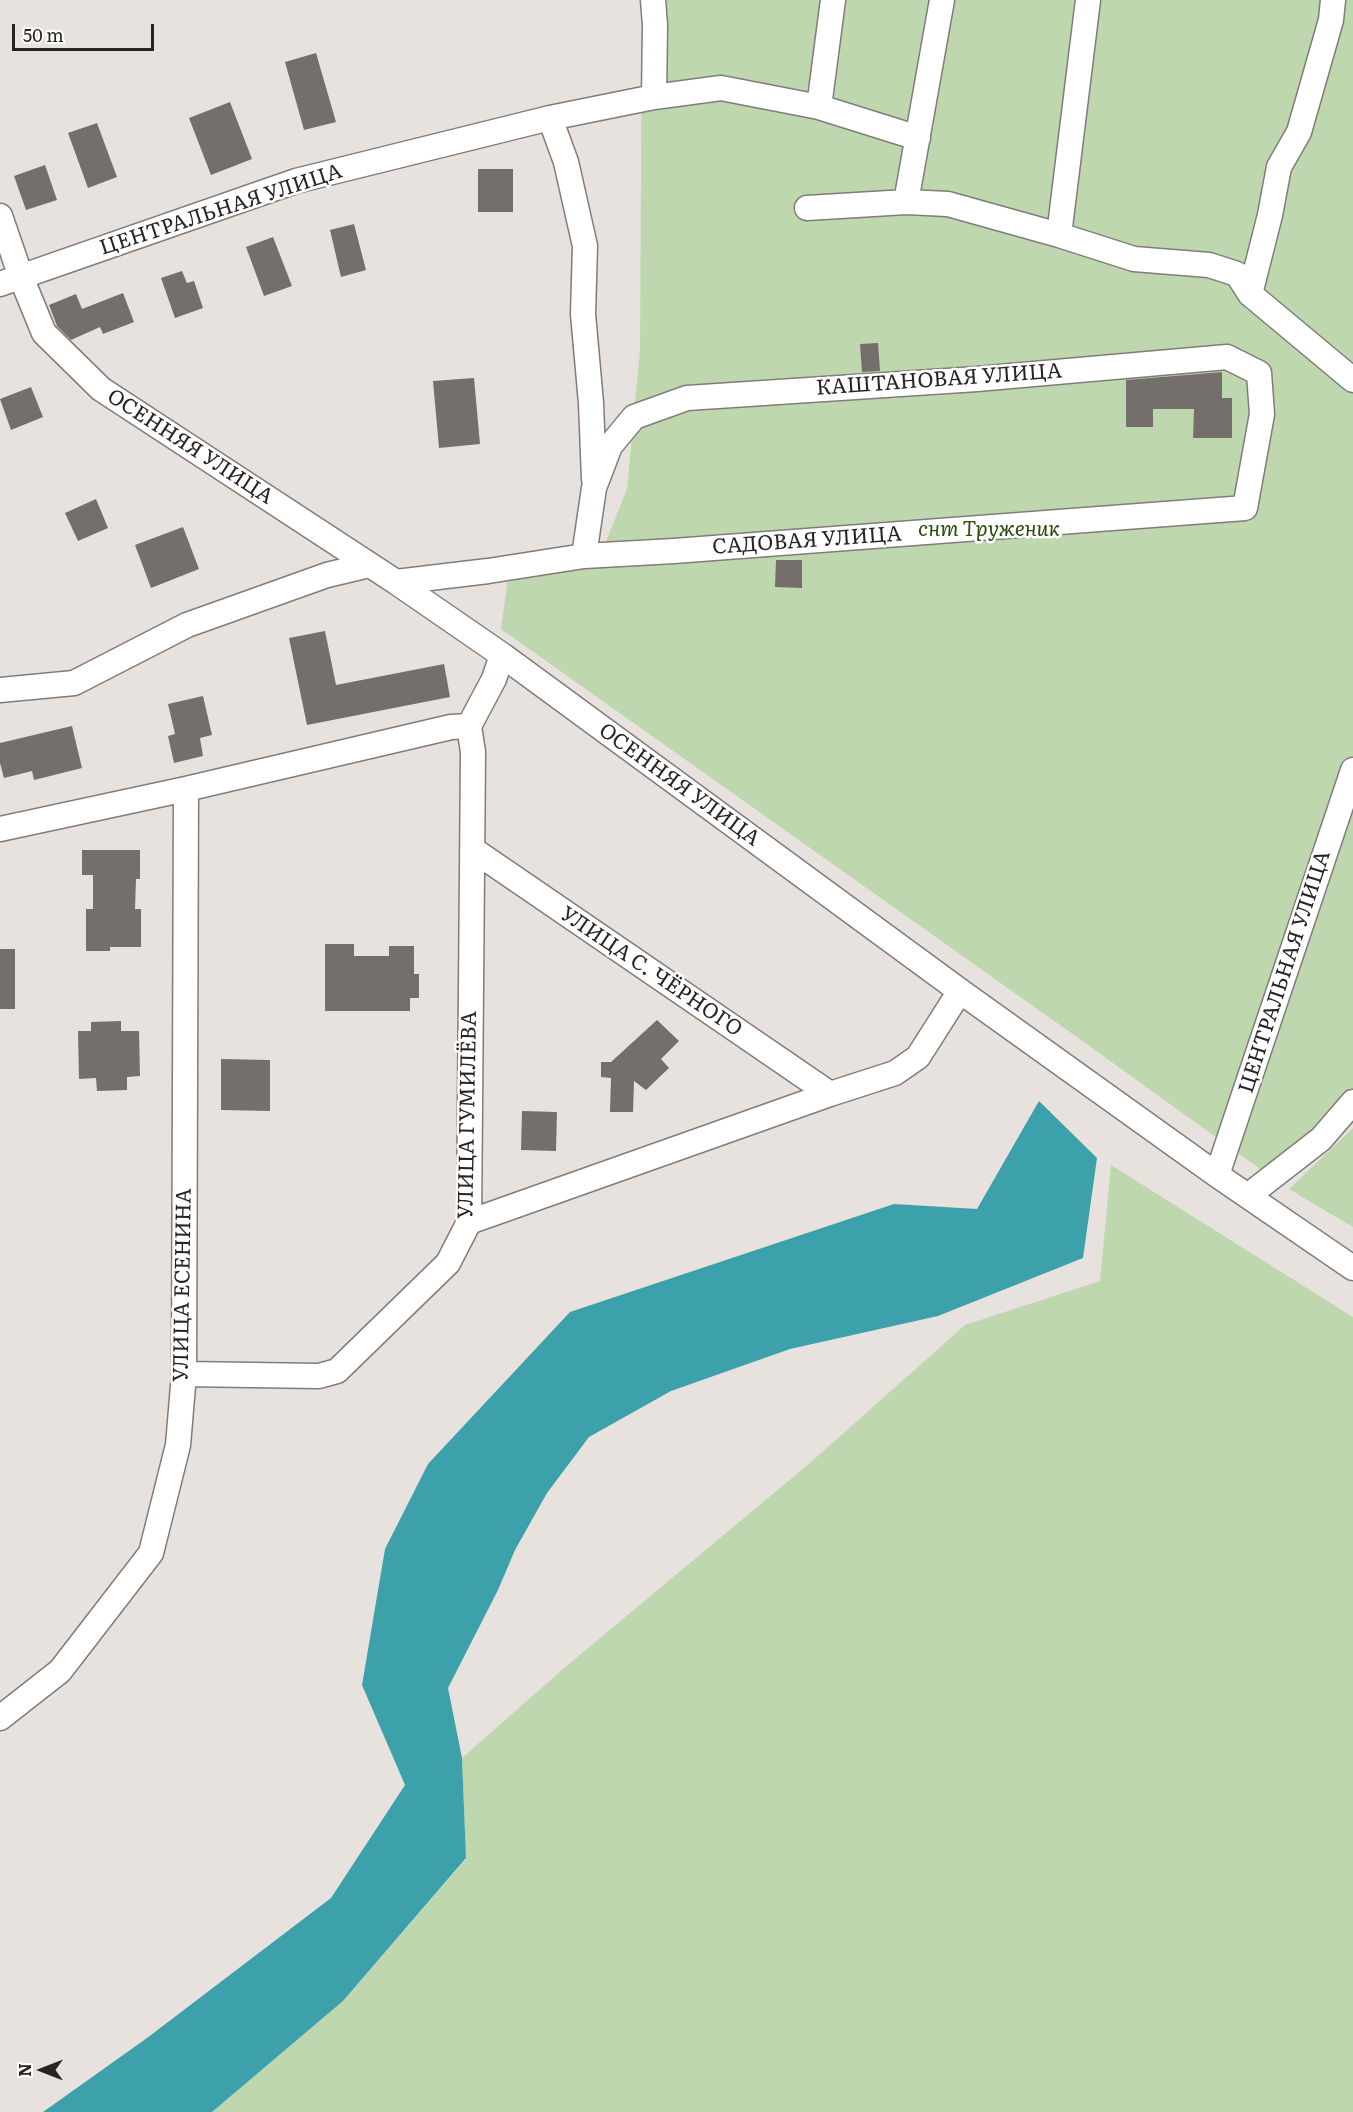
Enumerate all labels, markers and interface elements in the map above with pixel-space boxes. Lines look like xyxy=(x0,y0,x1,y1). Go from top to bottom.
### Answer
scale bar xyxy=(15,12,158,50)
text: 50 m xyxy=(23,21,64,48)
street label: ЦЕНТРАЛЬНАЯ УЛИЦА xyxy=(97,159,345,261)
street label: КАШТАНОВАЯ УЛИЦА xyxy=(815,359,1063,401)
street label: ОСЕННЯЯ УЛИЦА xyxy=(102,384,278,510)
park label: снт Труженик xyxy=(918,517,1060,543)
street label: САДОВАЯ УЛИЦА xyxy=(711,522,903,560)
street label: ОСЕННЯЯ УЛИЦА xyxy=(594,718,764,852)
street label: ЦЕНТРАЛЬНАЯ УЛИЦА xyxy=(1234,848,1336,1096)
street label: УЛИЦА С. ЧЁРНОГО xyxy=(555,902,747,1042)
street label: УЛИЦА ГУМИЛЁВА xyxy=(454,1011,482,1219)
street label: УЛИЦА ЕСЕНИНА xyxy=(169,1188,197,1382)
north arrow xyxy=(12,2040,72,2100)
text: N xyxy=(12,2063,36,2077)

